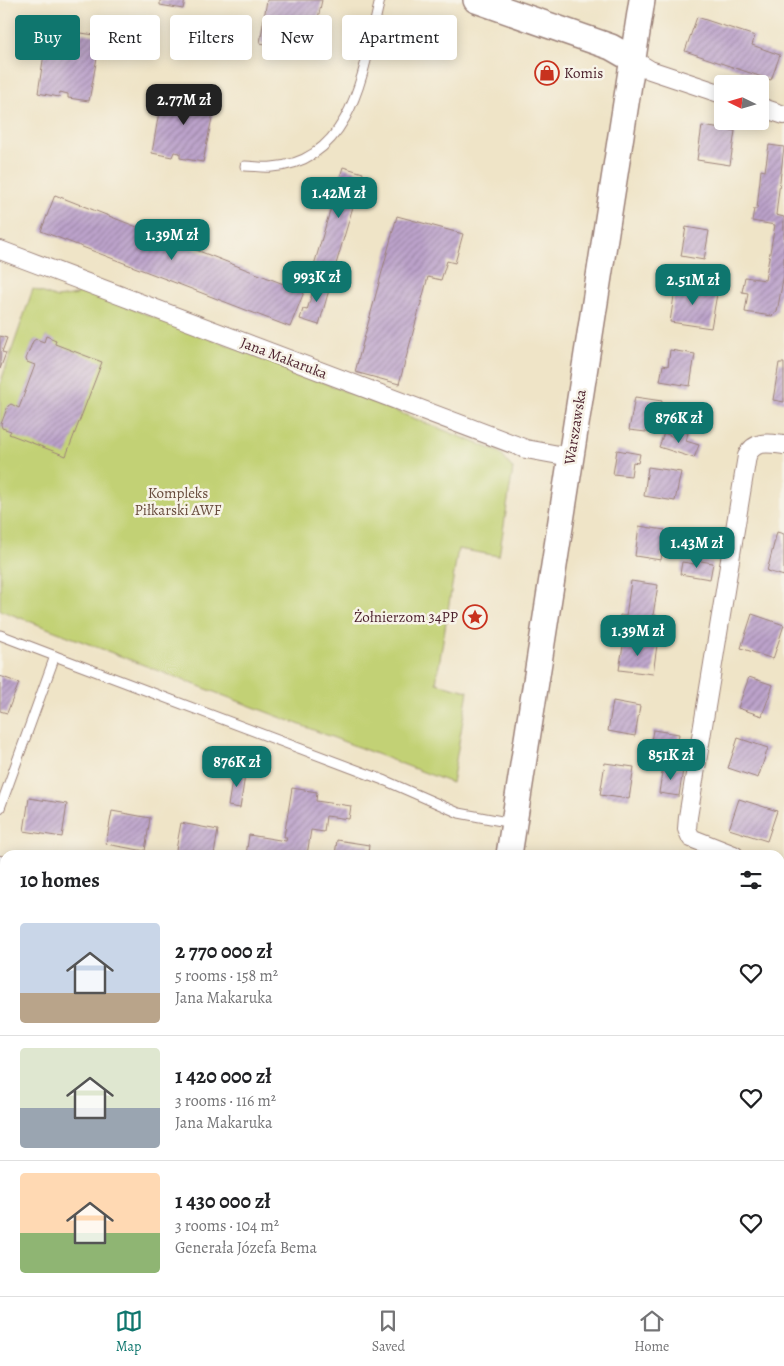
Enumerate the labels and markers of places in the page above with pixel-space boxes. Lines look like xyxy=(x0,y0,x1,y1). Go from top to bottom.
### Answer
shop icon: Komis xyxy=(534,60,560,86)
place label: Komis xyxy=(564,63,603,83)
pin: 2.77M zł xyxy=(132,84,236,126)
pin: 1.42M zł xyxy=(287,176,391,219)
pin: 1.39M zł xyxy=(120,218,224,261)
pin: 993K zł xyxy=(271,260,363,303)
pin: 2.51M zł xyxy=(641,264,745,306)
pin: 876K zł xyxy=(633,402,725,444)
pin: 1.43M zł xyxy=(645,526,749,569)
place icon: Żołnierzom 34PP xyxy=(462,604,488,630)
place label: Żołnierzom 34PP xyxy=(354,607,458,627)
pin: 1.39M zł xyxy=(586,614,690,657)
pin: 851K zł xyxy=(625,738,717,781)
pin: 876K zł xyxy=(191,746,283,788)

